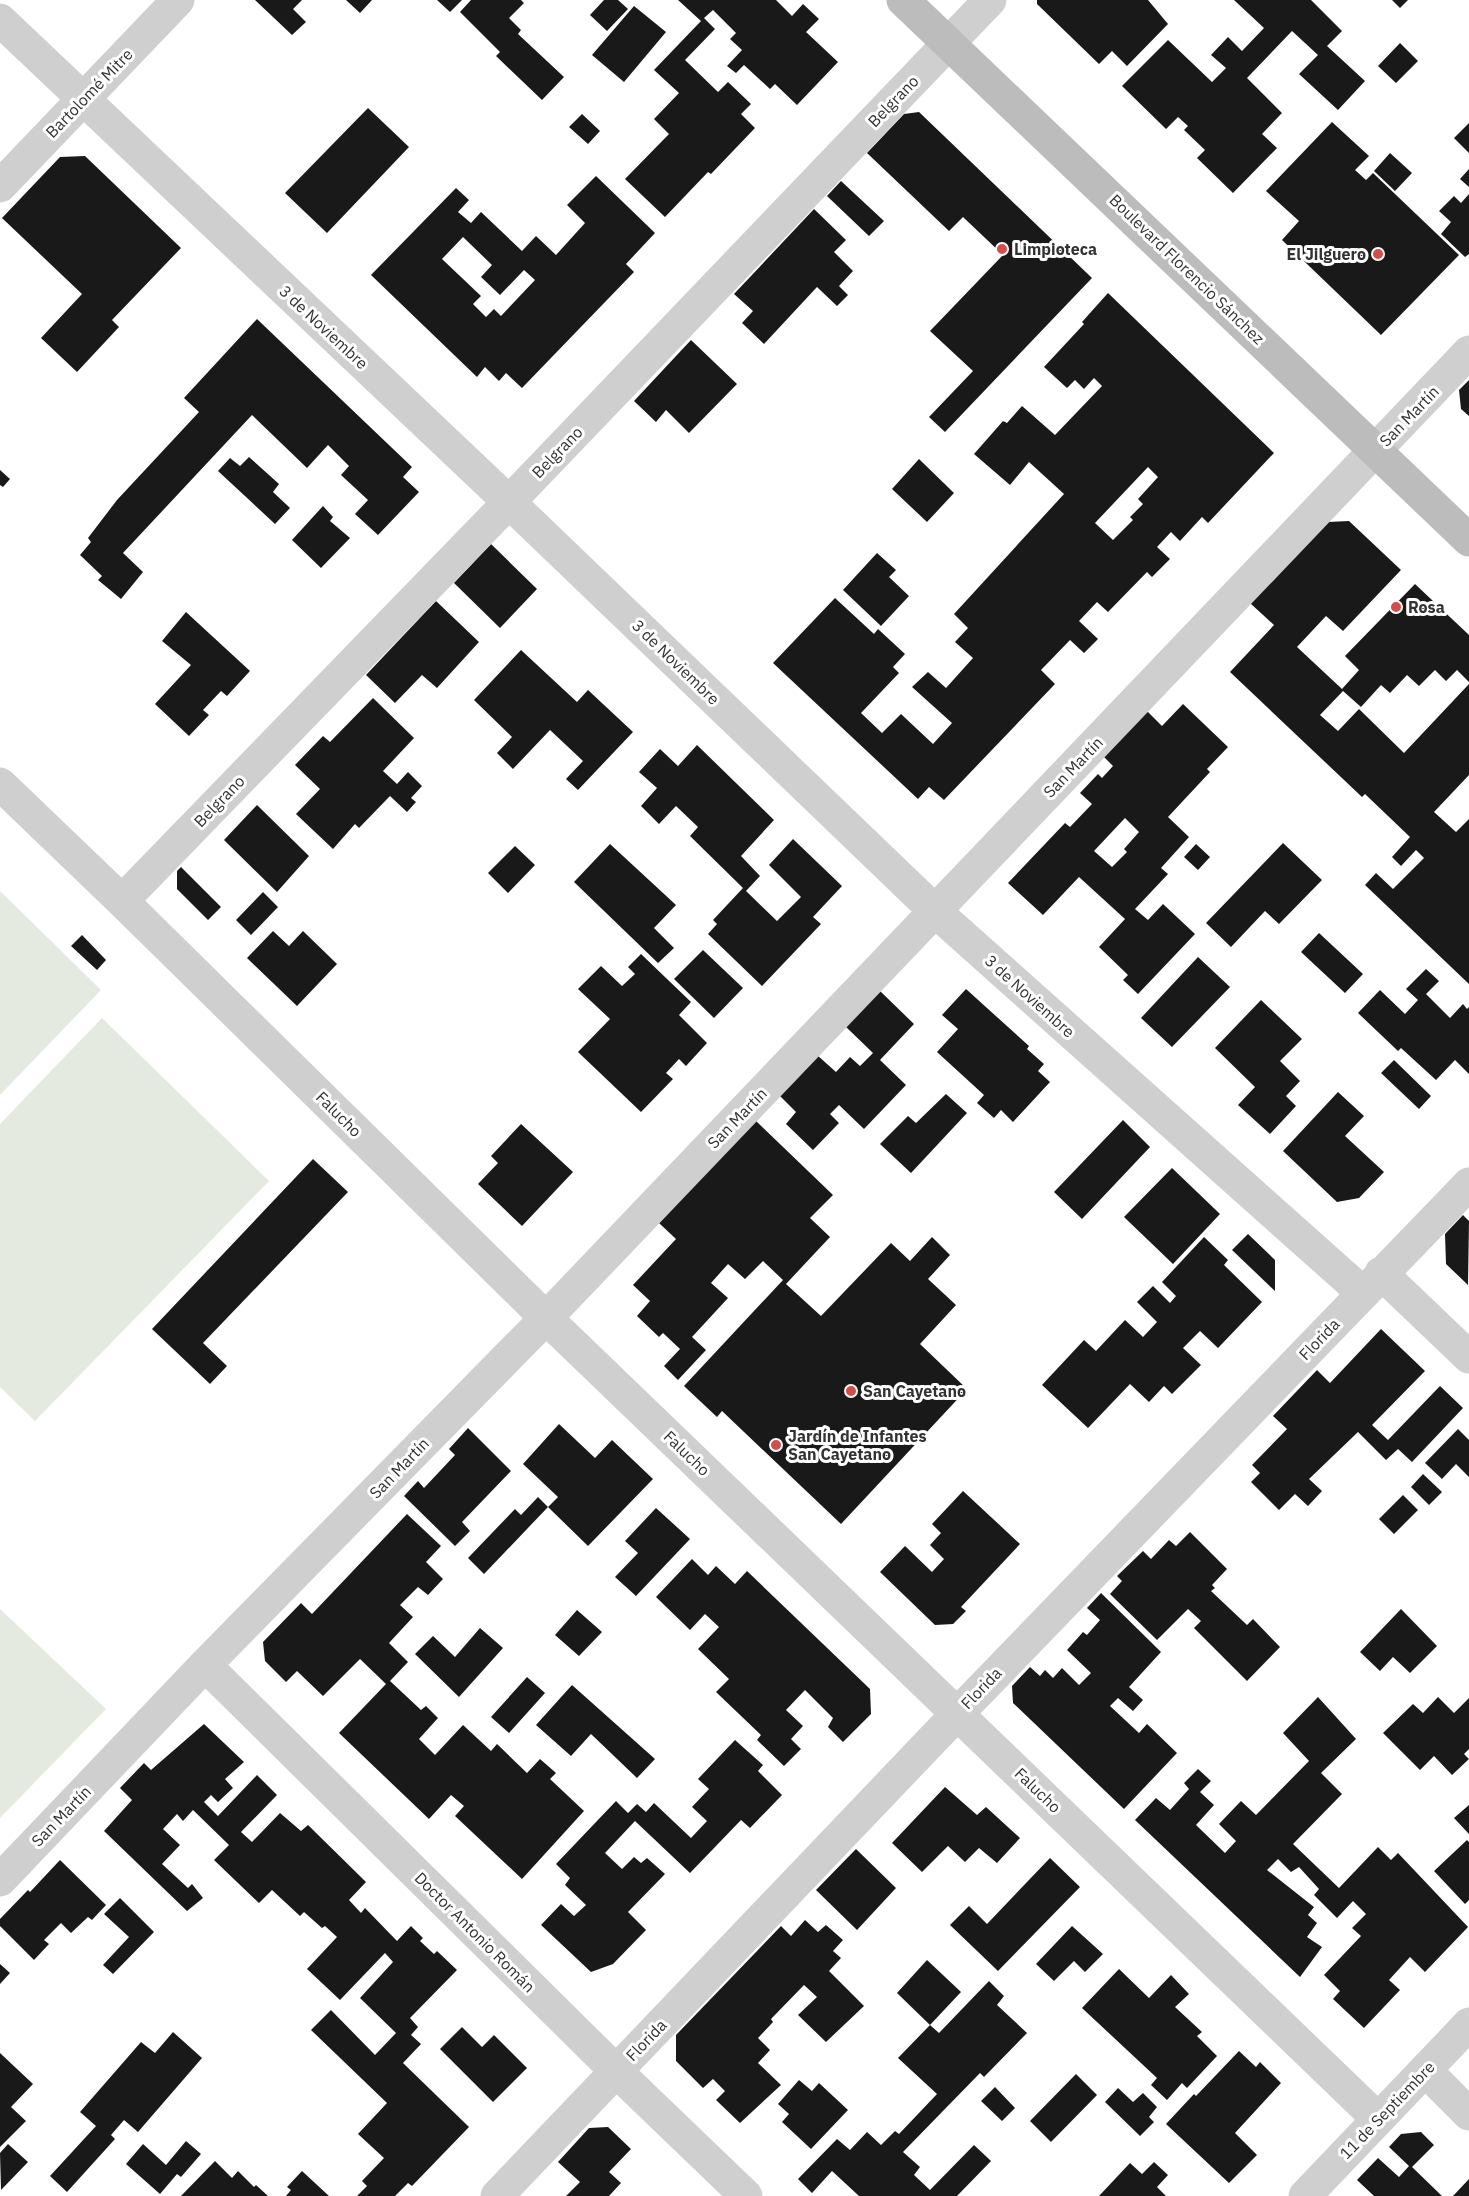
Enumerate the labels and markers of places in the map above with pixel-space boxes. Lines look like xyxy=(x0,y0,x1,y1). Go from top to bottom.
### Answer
place label: Limpioteca xyxy=(1014,239,1097,259)
marker: Limpioteca xyxy=(995,242,1009,256)
place label: El Jilguero xyxy=(1287,244,1366,264)
marker: El Jilguero xyxy=(1371,247,1385,261)
place label: Rosa xyxy=(1408,597,1445,617)
marker: Rosa xyxy=(1389,600,1403,614)
place label: San Cayetano xyxy=(863,1381,966,1401)
marker: San Cayetano xyxy=(844,1384,858,1398)
place label: Jardín de Infantes San Cayetano xyxy=(788,1426,927,1464)
marker: Jardín de Infantes San Cayetano xyxy=(769,1438,783,1452)

